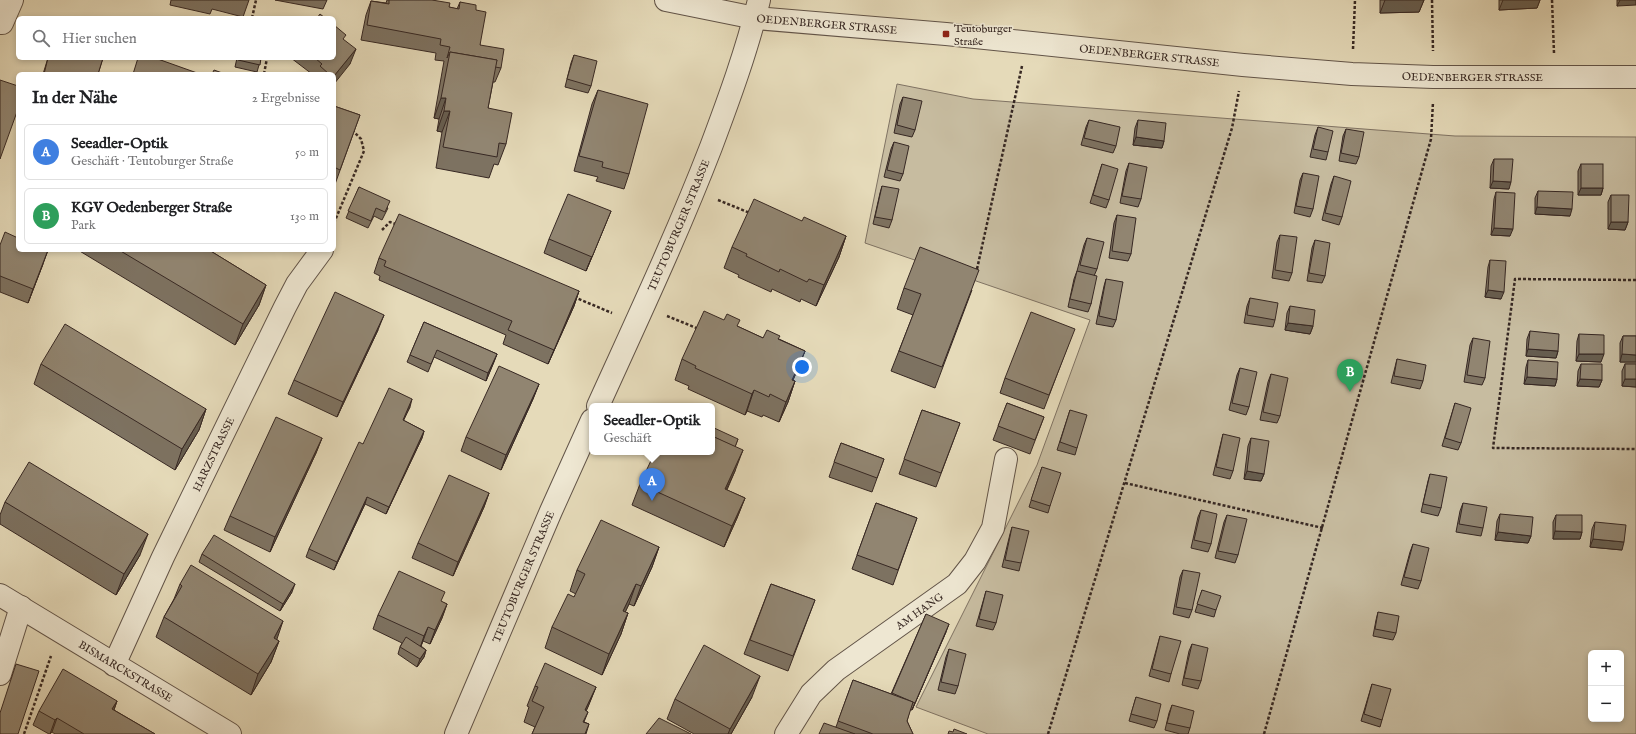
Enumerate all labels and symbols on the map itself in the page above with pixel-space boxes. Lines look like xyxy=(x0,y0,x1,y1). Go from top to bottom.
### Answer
street label: OEDENBERGER STRASSE xyxy=(756,12,898,38)
place label: Teutoburger Straße xyxy=(954,22,1012,49)
marker: Teutoburger Straße xyxy=(941,29,951,39)
street label: OEDENBERGER STRASSE xyxy=(1078,42,1221,71)
street label: OEDENBERGER STRASSE xyxy=(1402,70,1543,85)
street label: TEUTOBURGER STRASSE xyxy=(645,157,714,294)
your location xyxy=(792,357,812,377)
pin: B xyxy=(1337,359,1363,392)
street label: HARZSTRASSE xyxy=(190,415,238,494)
pin: A xyxy=(639,468,665,501)
street label: TEUTOBURGER STRASSE xyxy=(490,509,558,645)
street label: AM HANG xyxy=(892,590,947,634)
street label: BISMARCKSTRASSE xyxy=(76,638,175,706)

